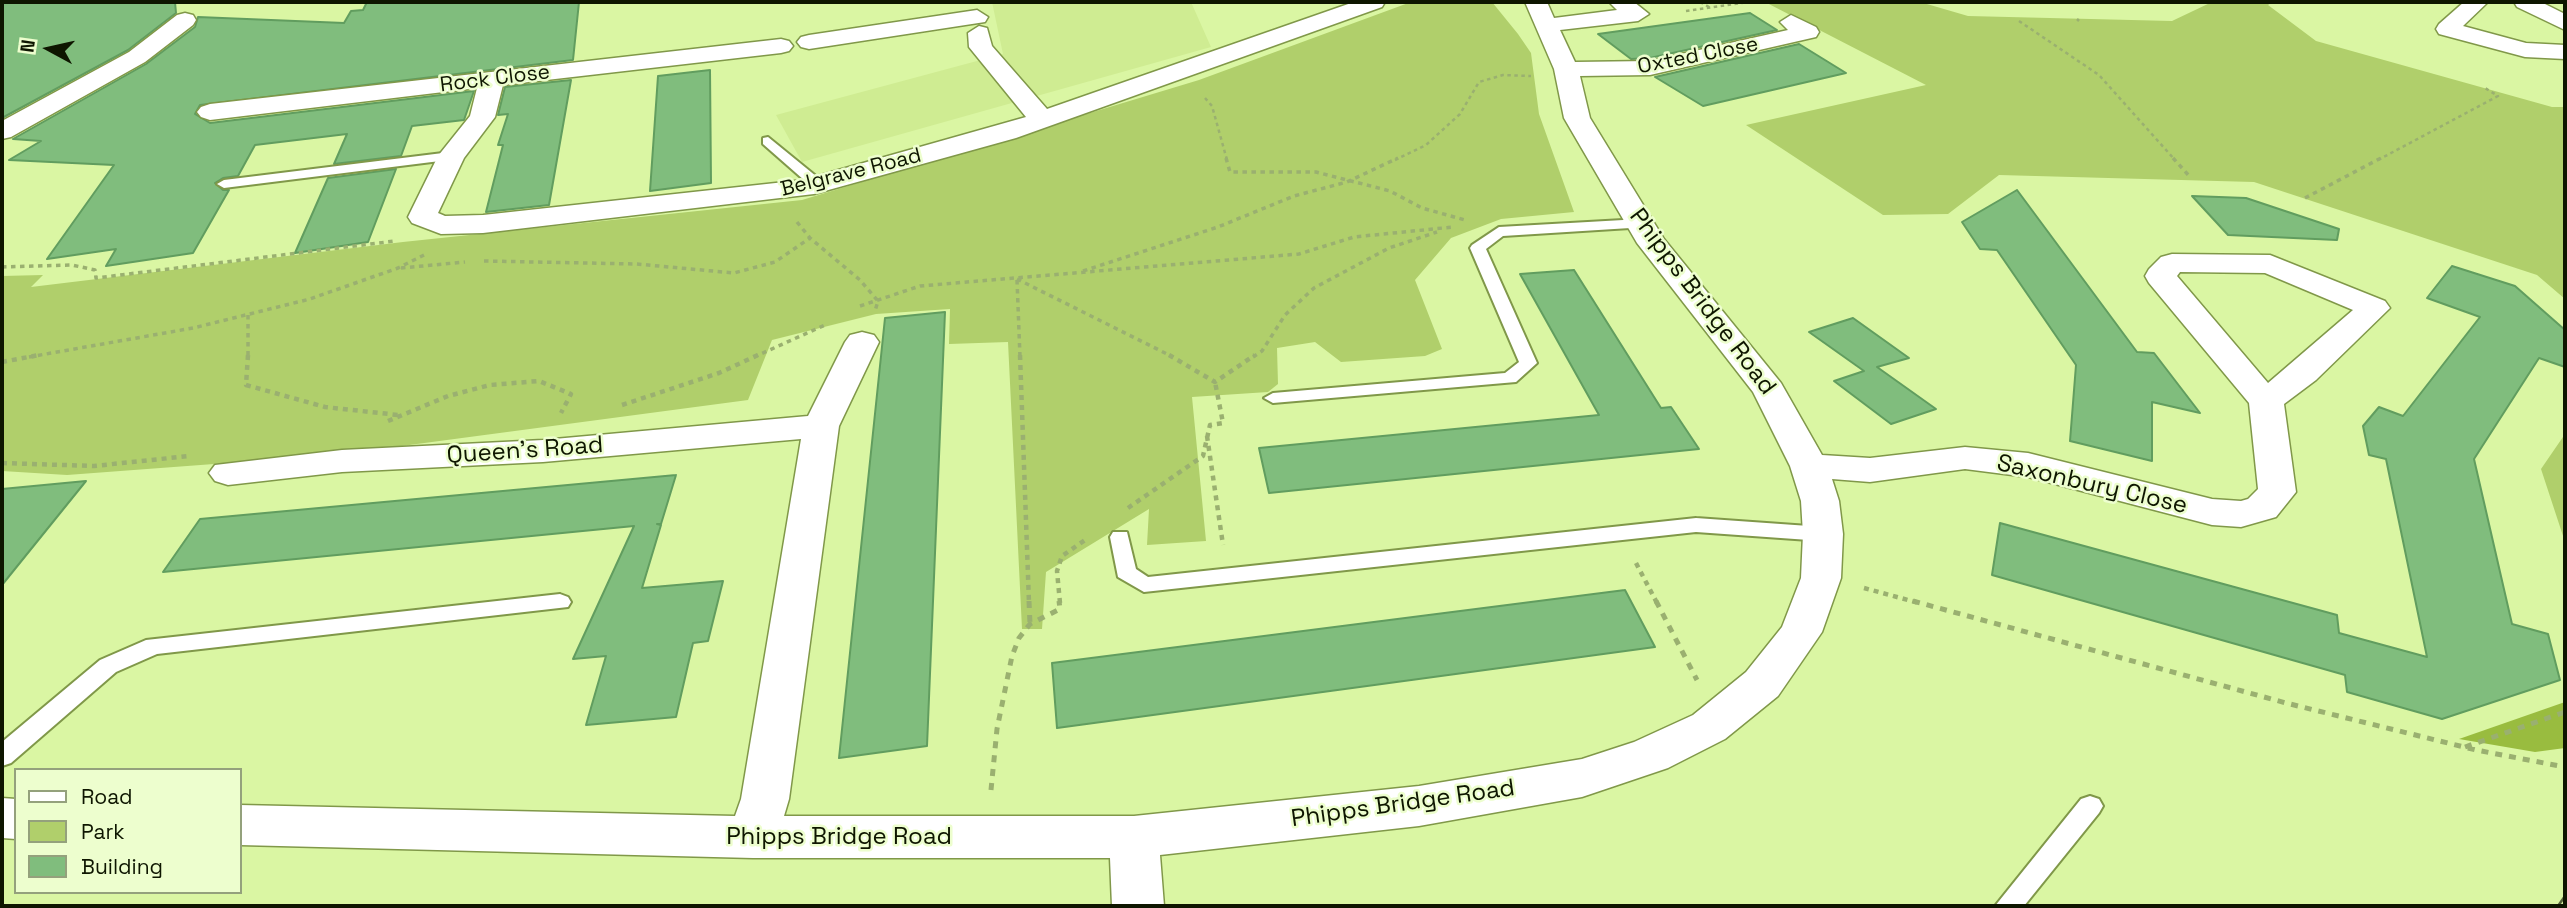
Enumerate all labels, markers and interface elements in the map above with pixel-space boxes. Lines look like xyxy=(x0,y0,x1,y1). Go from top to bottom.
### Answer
north arrow xyxy=(14,14,84,84)
street label: Oxted Close xyxy=(1636,32,1760,80)
text: N xyxy=(14,38,41,54)
street label: Rock Close xyxy=(439,60,551,98)
street label: Belgrave Road xyxy=(778,143,924,203)
street label: Phipps Bridge Road xyxy=(1623,203,1781,401)
street label: Queen's Road xyxy=(446,431,604,471)
street label: Saxonbury Close xyxy=(1994,449,2190,521)
legend xyxy=(14,768,242,894)
street label: Phipps Bridge Road xyxy=(1289,774,1517,834)
text: Road xyxy=(81,783,133,810)
text: Park xyxy=(81,818,125,845)
street label: Phipps Bridge Road xyxy=(726,823,952,851)
text: Building xyxy=(81,853,163,880)

